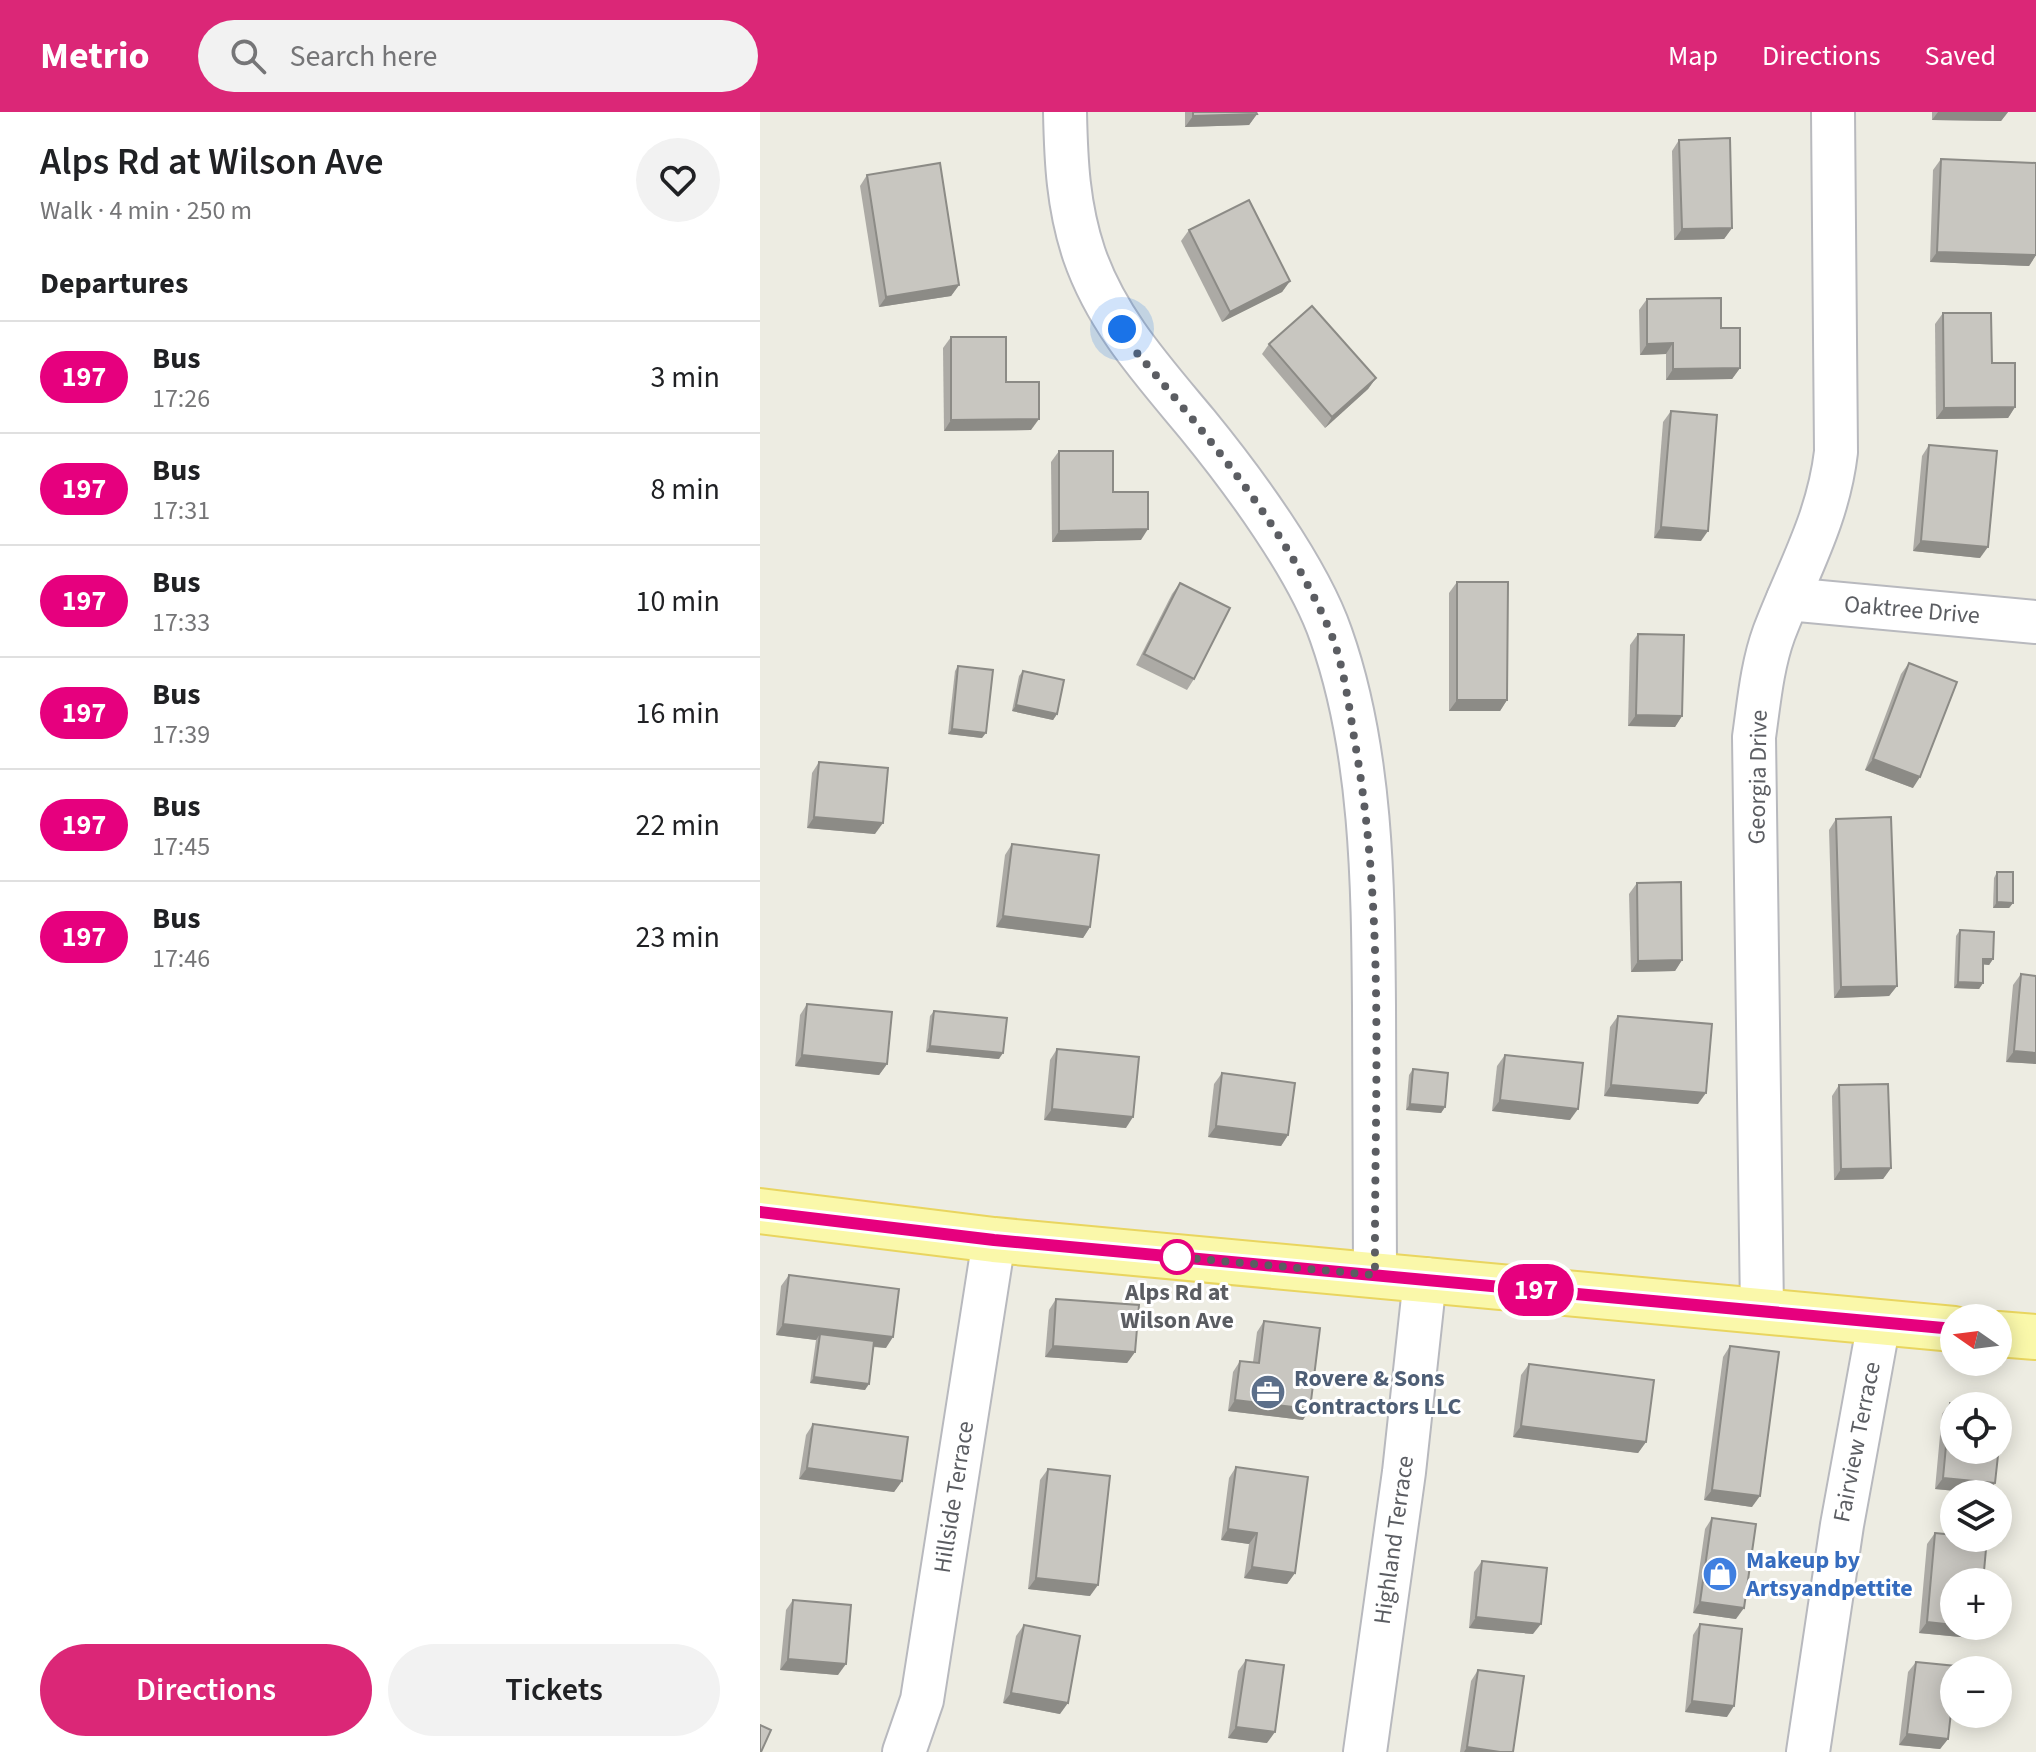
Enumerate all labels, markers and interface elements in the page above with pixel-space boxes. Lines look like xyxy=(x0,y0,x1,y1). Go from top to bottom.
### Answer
search box xyxy=(198,20,758,92)
text: Metrio xyxy=(40,29,150,83)
icon: search xyxy=(226,34,270,78)
text: Search here xyxy=(290,35,437,78)
text: Map xyxy=(1668,36,1718,76)
text: Directions xyxy=(1762,36,1881,76)
text: Saved xyxy=(1925,36,1996,76)
text: Alps Rd at Wilson Ave xyxy=(40,135,384,189)
button: heart xyxy=(636,138,720,222)
text: Walk · 4 min · 250 m xyxy=(40,192,252,229)
text: Departures xyxy=(40,262,188,305)
your location xyxy=(1102,309,1142,349)
text: Bus xyxy=(152,337,200,380)
text: 3 min xyxy=(650,356,720,399)
text: 197 xyxy=(62,357,106,397)
text: 17:26 xyxy=(152,380,210,417)
text: Bus xyxy=(152,449,200,492)
text: 8 min xyxy=(650,468,720,511)
text: 197 xyxy=(62,469,106,509)
text: 17:31 xyxy=(152,492,210,529)
text: Bus xyxy=(152,561,200,604)
text: 10 min xyxy=(636,580,720,623)
text: 197 xyxy=(62,581,106,621)
street label: Oaktree Drive xyxy=(1843,587,1981,633)
text: 17:33 xyxy=(152,604,210,641)
text: Bus xyxy=(152,673,200,716)
text: 16 min xyxy=(636,692,720,735)
text: 197 xyxy=(62,693,106,733)
street label: Georgia Drive xyxy=(1739,709,1777,845)
text: 17:39 xyxy=(152,716,210,753)
text: Bus xyxy=(152,785,200,828)
text: 22 min xyxy=(636,804,720,847)
text: 197 xyxy=(62,805,106,845)
text: 17:45 xyxy=(152,828,210,865)
text: Bus xyxy=(152,897,200,940)
text: 23 min xyxy=(636,916,720,959)
text: 197 xyxy=(62,917,106,957)
text: 17:46 xyxy=(152,940,210,977)
marker: Alps Rd at Wilson Ave xyxy=(1160,1240,1194,1274)
line badge: 197 xyxy=(1490,1264,1582,1316)
text: 197 xyxy=(1514,1270,1558,1310)
place label: Alps Rd at Wilson Ave xyxy=(1120,1275,1234,1338)
north arrow xyxy=(1940,1304,2012,1376)
map controls xyxy=(1940,1304,2012,1728)
street label: Fairview Terrace xyxy=(1824,1359,1890,1525)
place label: Rovere & Sons Contractors LLC xyxy=(1294,1361,1462,1424)
office icon: Rovere & Sons Contractors LLC xyxy=(1249,1373,1287,1411)
button: locate xyxy=(1940,1392,2012,1464)
street label: Hillside Terrace xyxy=(925,1418,983,1576)
street label: Highland Terrace xyxy=(1365,1453,1423,1627)
button: layers xyxy=(1940,1480,2012,1552)
place label: Makeup by Artsyandpettite xyxy=(1745,1543,1913,1606)
shop icon: Makeup by Artsyandpettite xyxy=(1701,1555,1739,1593)
button: + xyxy=(1940,1568,2012,1640)
button: Directions xyxy=(40,1644,372,1736)
button: Tickets xyxy=(388,1644,720,1736)
button: − xyxy=(1940,1656,2012,1728)

